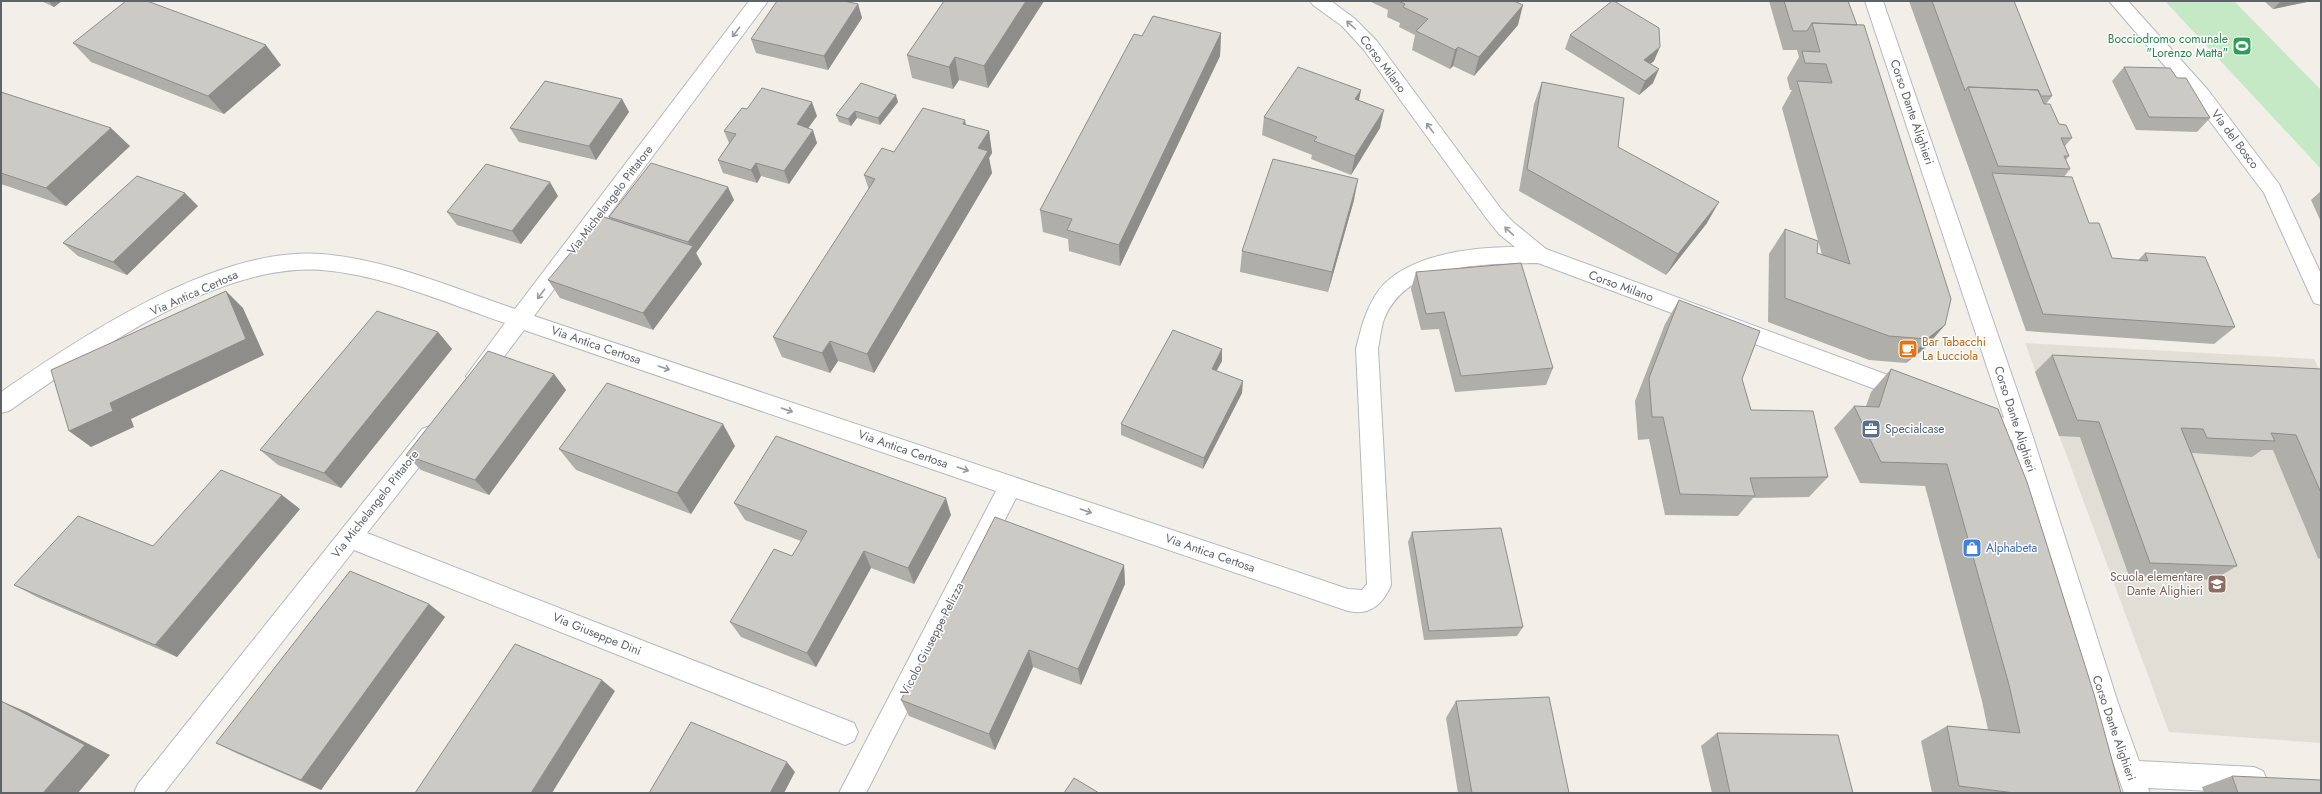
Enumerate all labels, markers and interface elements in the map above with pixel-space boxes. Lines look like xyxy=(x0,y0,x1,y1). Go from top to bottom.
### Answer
one-way arrow xyxy=(1345,21,1356,30)
one-way arrow xyxy=(731,27,740,38)
place label: Bocciodromo comunale "Lorenzo Matta" xyxy=(2108,30,2228,62)
street label: Corso Milano xyxy=(1355,31,1411,97)
sports icon: Bocciodromo comunale "Lorenzo Matta" xyxy=(2231,35,2253,57)
street label: Corso Dante Alighieri xyxy=(1886,57,1938,167)
street label: Via del Bosco xyxy=(2207,106,2264,173)
one-way arrow xyxy=(1426,122,1434,133)
street label: Via Michelangelo Pittatore xyxy=(563,141,657,259)
one-way arrow xyxy=(1504,226,1514,235)
street label: Via Antica Certosa xyxy=(147,266,241,320)
street label: Corso Milano xyxy=(1586,266,1656,306)
one-way arrow xyxy=(536,288,545,299)
street label: Via Antica Certosa xyxy=(548,321,644,369)
place label: Bar Tabacchi La Lucciola xyxy=(1922,333,1986,365)
cafe icon: Bar Tabacchi La Lucciola xyxy=(1897,338,1919,360)
street label: Corso Dante Alighieri xyxy=(1989,364,2041,474)
one-way arrow xyxy=(657,365,670,372)
one-way arrow xyxy=(780,407,793,414)
office icon: Specialcase xyxy=(1860,418,1882,440)
place label: Specialcase xyxy=(1885,420,1945,438)
street label: Via Antica Certosa xyxy=(855,425,951,473)
street label: Via Michelangelo Pittatore xyxy=(327,446,423,562)
one-way arrow xyxy=(957,466,969,474)
one-way arrow xyxy=(1080,508,1093,515)
street label: Via Antica Certosa xyxy=(1162,529,1258,577)
shop icon: Alphabeta xyxy=(1961,537,1983,559)
place label: Alphabeta xyxy=(1986,539,2037,557)
place label: Scuola elementare Dante Alighieri xyxy=(2110,568,2203,600)
school or university icon: Scuola elementare Dante Alighieri xyxy=(2206,573,2228,595)
street label: Vicolo Giuseppe Pelizza xyxy=(896,579,968,699)
street label: Via Giuseppe Dini xyxy=(550,608,644,660)
street label: Corso Dante Alighieri xyxy=(2088,673,2140,783)

